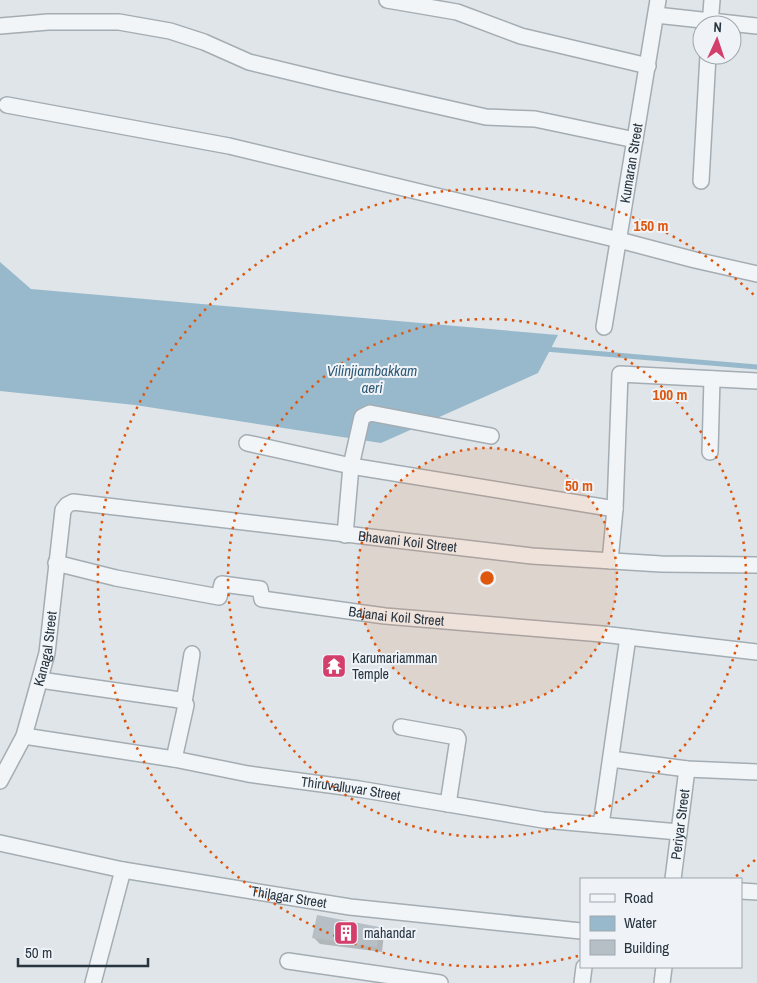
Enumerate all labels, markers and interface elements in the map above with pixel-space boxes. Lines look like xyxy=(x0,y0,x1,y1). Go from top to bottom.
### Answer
north arrow xyxy=(692,15,742,65)
text: N xyxy=(713,18,722,36)
street label: Kumaran Street xyxy=(616,122,646,204)
text: 150 m xyxy=(634,215,668,236)
water label: Vilinjiambakkam aeri xyxy=(327,360,417,398)
text: 100 m xyxy=(653,384,687,405)
text: 50 m xyxy=(565,475,593,496)
street label: Bhavani Koil Street xyxy=(357,527,458,556)
centre of rings xyxy=(478,569,496,587)
street label: Bajanai Koil Street xyxy=(348,602,445,630)
street label: Kanagal Street xyxy=(29,610,61,688)
place label: Karumariamman Temple xyxy=(352,649,437,683)
temple icon: Karumariamman Temple xyxy=(321,653,347,679)
street label: Thiruvalluvar Street xyxy=(300,772,402,805)
street label: Periyar Street xyxy=(667,788,693,861)
legend xyxy=(580,878,742,968)
street label: Thilagar Street xyxy=(250,882,328,912)
text: Road xyxy=(624,887,653,908)
text: Water xyxy=(624,912,656,933)
building icon: mahandar xyxy=(333,920,359,946)
place label: mahandar xyxy=(364,924,416,942)
scale bar xyxy=(18,936,148,968)
text: Building xyxy=(624,937,669,958)
text: 50 m xyxy=(25,942,52,963)

